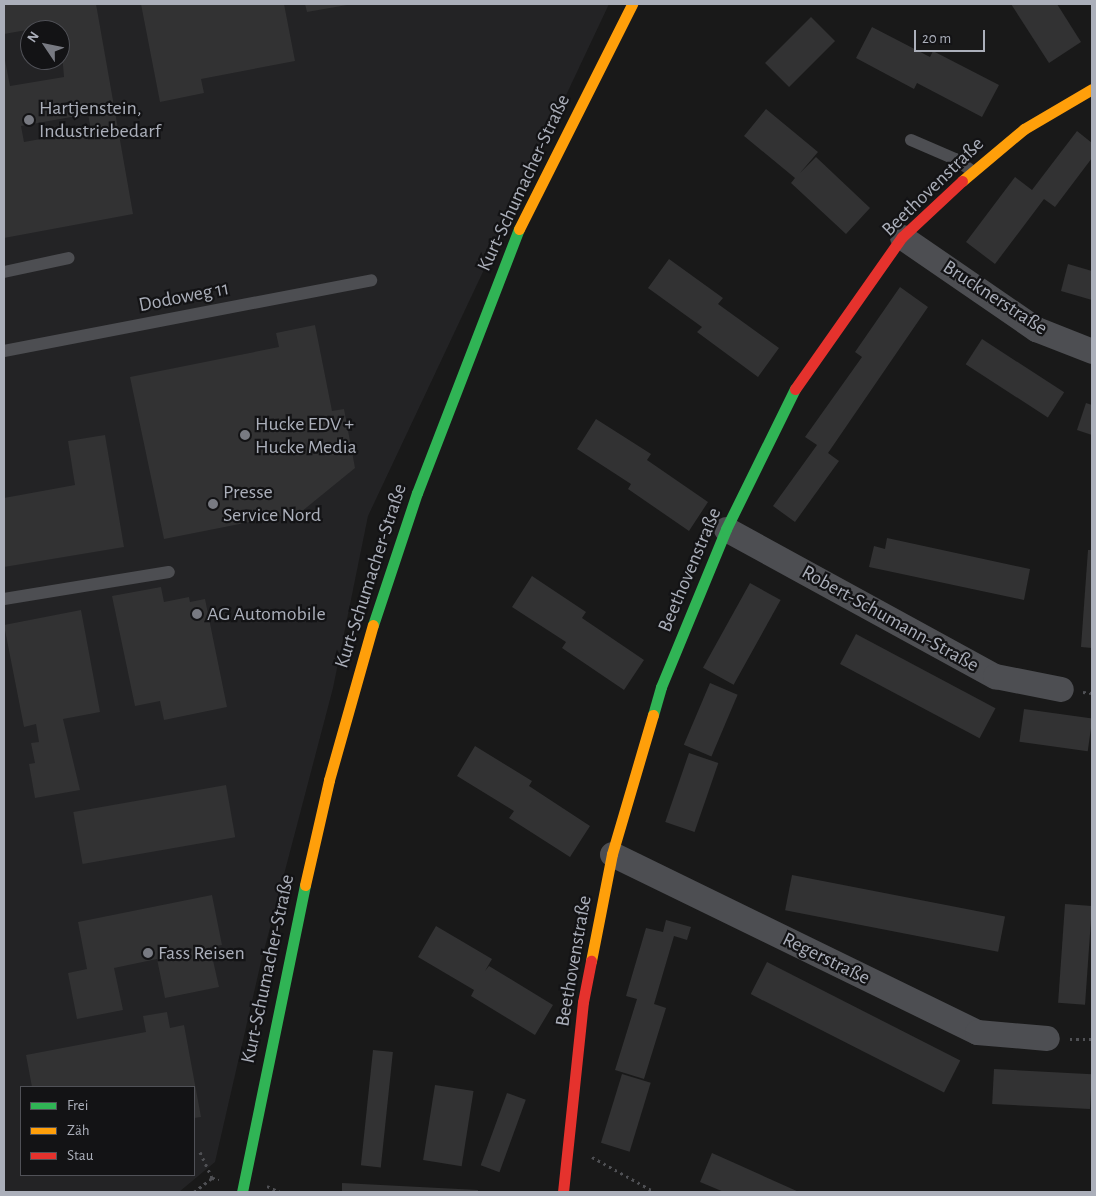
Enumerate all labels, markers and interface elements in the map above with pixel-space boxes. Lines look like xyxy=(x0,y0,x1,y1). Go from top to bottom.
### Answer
north arrow xyxy=(20,20,70,70)
scale bar xyxy=(916,20,987,52)
text: N xyxy=(25,29,42,45)
text: 20 m xyxy=(922,31,951,46)
street label: Kurt-Schumacher-Straße xyxy=(472,91,576,275)
place label: Hartjenstein, Industriebedarf xyxy=(39,96,161,143)
marker: Hartjenstein, Industriebedarf xyxy=(23,114,35,126)
street label: Beethovenstraße xyxy=(877,132,989,242)
street label: Brucknerstraße xyxy=(938,255,1052,341)
street label: Dodoweg 11 xyxy=(137,276,231,318)
place label: Hucke EDV + Hucke Media xyxy=(255,412,357,459)
marker: Hucke EDV + Hucke Media xyxy=(239,429,251,441)
place label: Presse Service Nord xyxy=(223,480,321,527)
street label: Kurt-Schumacher-Straße xyxy=(330,481,412,671)
marker: Presse Service Nord xyxy=(207,498,219,510)
street label: Beethovenstraße xyxy=(653,504,727,636)
street label: Robert-Schumann-Straße xyxy=(797,560,983,678)
place label: AG Automobile xyxy=(207,602,326,626)
marker: AG Automobile xyxy=(191,608,203,620)
street label: Kurt-Schumacher-Straße xyxy=(236,872,300,1066)
street label: Beethovenstraße xyxy=(551,894,597,1028)
street label: Regerstraße xyxy=(778,928,874,990)
place label: Fass Reisen xyxy=(158,941,245,965)
marker: Fass Reisen xyxy=(142,947,154,959)
legend xyxy=(20,1086,195,1176)
text: Frei xyxy=(67,1098,88,1113)
text: Zäh xyxy=(67,1123,90,1138)
text: Stau xyxy=(67,1148,93,1163)

